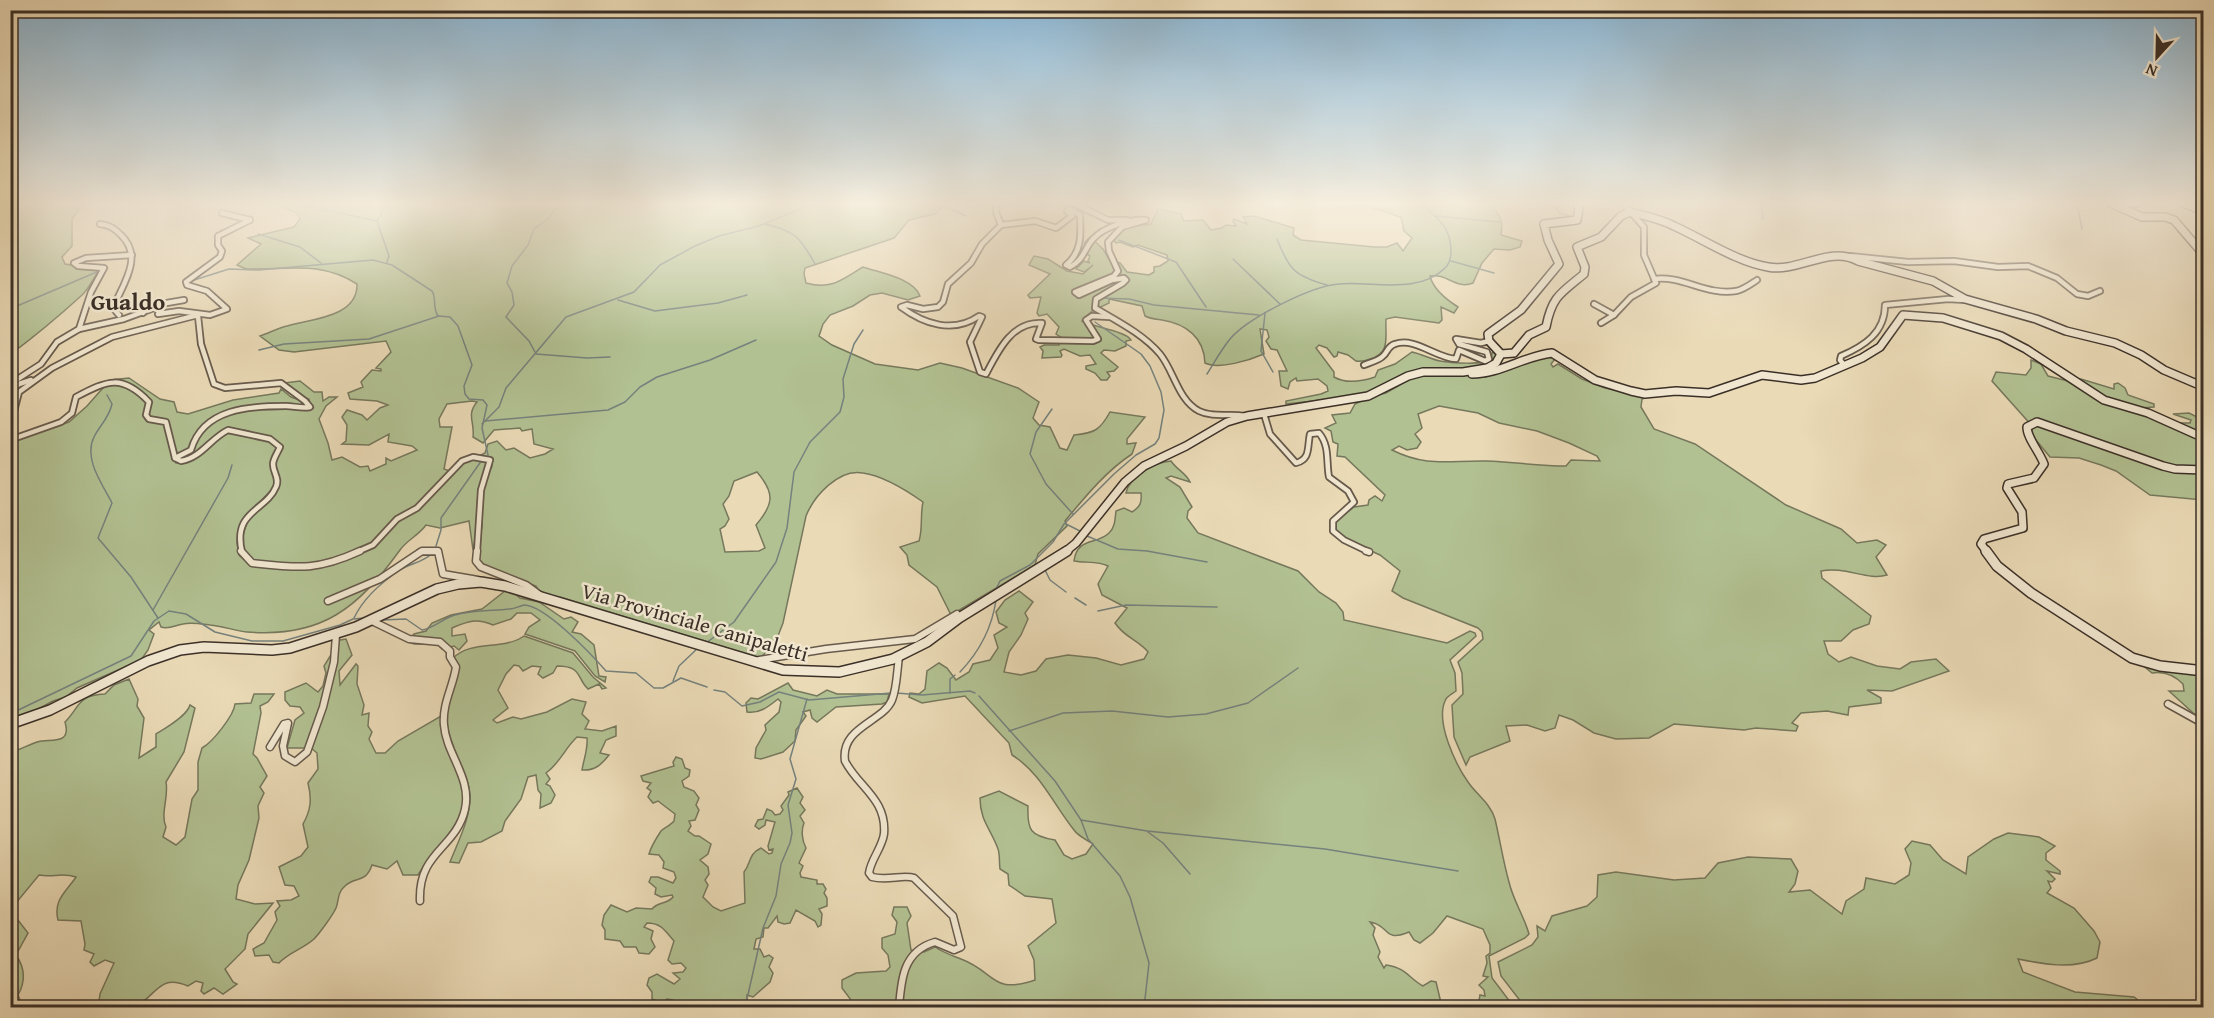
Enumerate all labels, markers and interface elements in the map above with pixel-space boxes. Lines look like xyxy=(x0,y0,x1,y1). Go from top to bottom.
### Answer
north arrow xyxy=(2127,27,2187,87)
text: N xyxy=(2142,58,2161,84)
district label: Gualdo xyxy=(91,284,166,319)
street label: Via Provinciale Canipaletti xyxy=(578,575,812,669)

